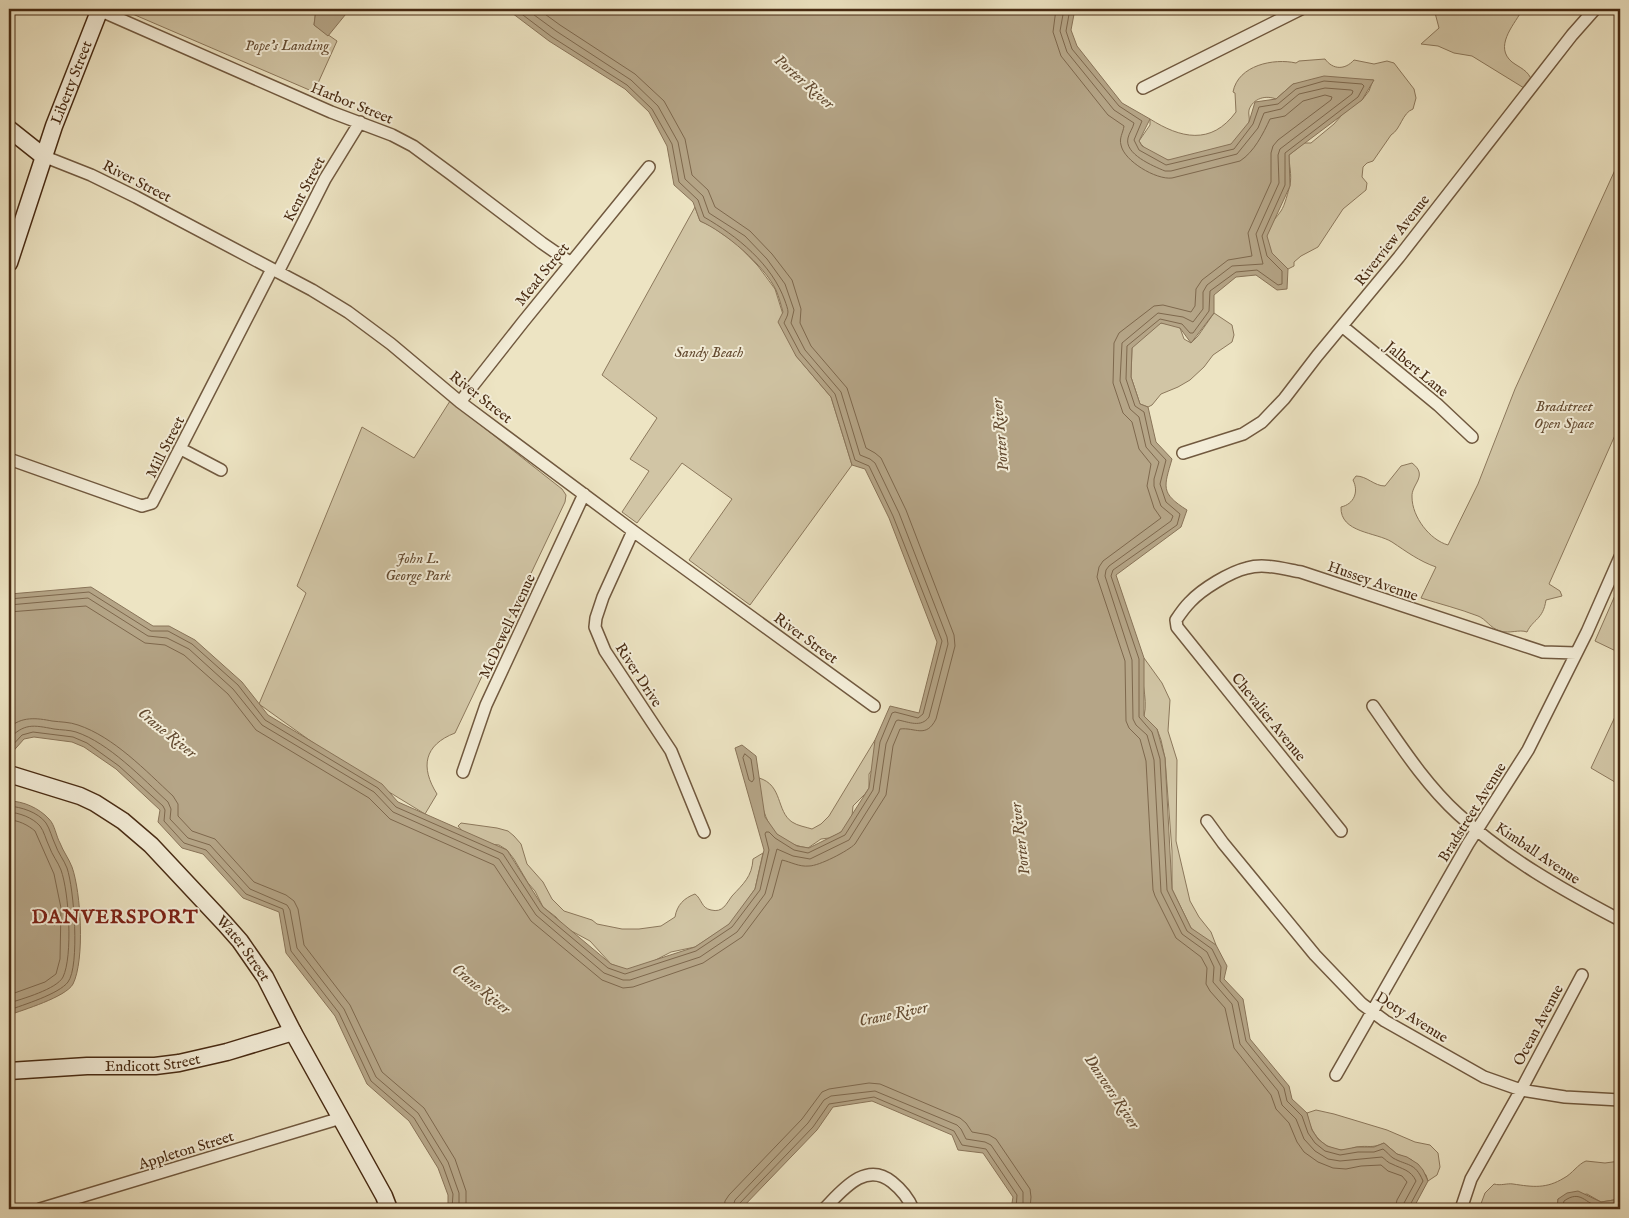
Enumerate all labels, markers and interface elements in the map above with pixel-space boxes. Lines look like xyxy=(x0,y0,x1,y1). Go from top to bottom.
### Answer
park label: Pope's Landing xyxy=(245,36,330,56)
street label: Liberty Street xyxy=(47,38,97,127)
water label: Porter River xyxy=(770,51,839,115)
street label: Harbor Street xyxy=(308,78,396,129)
street label: Kent Street xyxy=(279,153,330,225)
street label: River Street xyxy=(99,156,174,207)
street label: Riverview Avenue xyxy=(1351,191,1434,290)
street label: Mead Street xyxy=(511,239,574,310)
street label: Jalbert Lane xyxy=(1379,336,1452,402)
park label: Sandy Beach xyxy=(675,343,744,362)
street label: River Street xyxy=(445,367,516,428)
water label: Porter River xyxy=(988,396,1014,472)
park label: Bradstreet Open Space xyxy=(1534,397,1594,433)
street label: Mill Street xyxy=(142,413,189,481)
park label: John L. George Park xyxy=(385,549,451,586)
street label: Hussey Avenue xyxy=(1325,557,1421,606)
street label: McDewell Avenue xyxy=(475,571,540,682)
street label: River Street xyxy=(770,609,842,668)
street label: River Drive xyxy=(611,640,666,711)
street label: Chevalier Avenue xyxy=(1227,669,1310,765)
water label: Crane River xyxy=(133,704,201,764)
street label: Bradstreet Avenue xyxy=(1434,759,1511,866)
water label: Porter River xyxy=(1006,800,1035,876)
street label: Kimball Avenue xyxy=(1492,818,1584,889)
district label: DANVERSPORT xyxy=(31,905,199,930)
street label: Water Street xyxy=(212,912,274,984)
water label: Crane River xyxy=(447,960,515,1020)
street label: Ocean Avenue xyxy=(1509,981,1568,1069)
street label: Doty Avenue xyxy=(1372,988,1452,1047)
water label: Crane River xyxy=(857,998,931,1032)
street label: Endicott Street xyxy=(105,1049,202,1076)
water label: Danvers River xyxy=(1079,1051,1144,1134)
street label: Appleton Street xyxy=(135,1127,236,1174)

